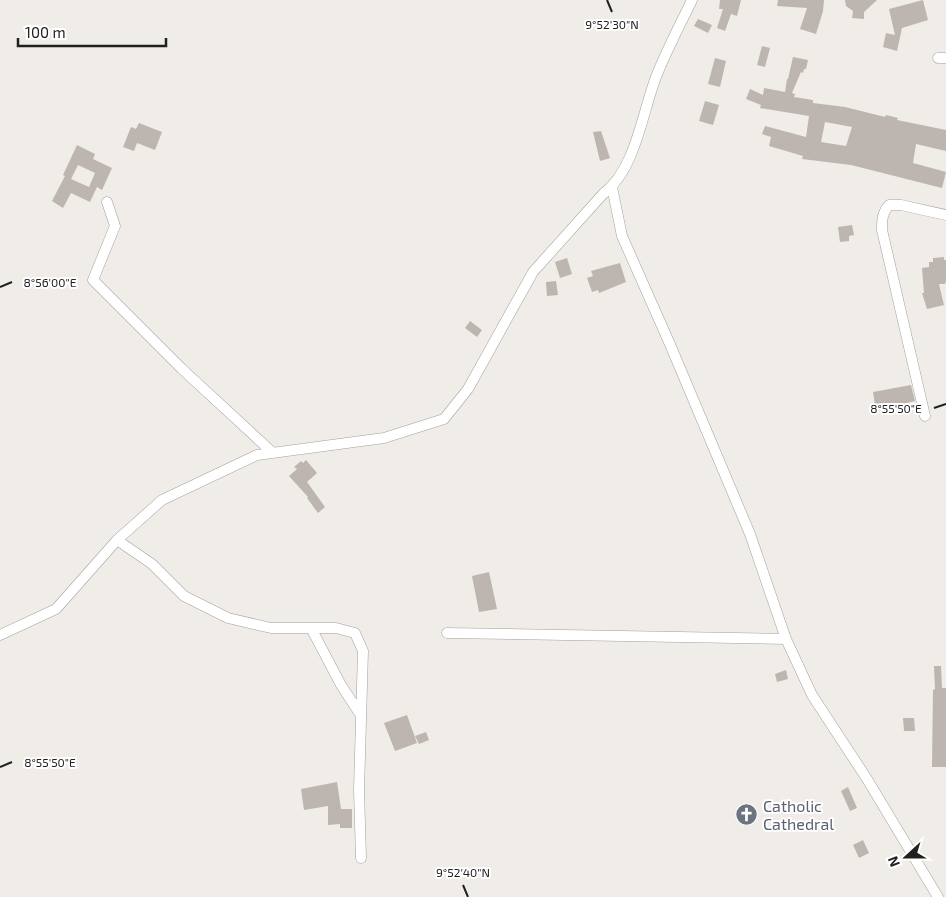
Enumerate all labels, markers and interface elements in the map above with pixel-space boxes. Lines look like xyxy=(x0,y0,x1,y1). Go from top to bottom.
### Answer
scale bar xyxy=(18,15,165,47)
text: 9°52'30"N xyxy=(585,17,639,31)
text: 100 m xyxy=(25,23,66,41)
text: 8°56'00"E xyxy=(24,275,77,289)
text: 8°55'50"E xyxy=(870,401,922,415)
text: 8°55'50"E xyxy=(24,755,76,769)
place label: Catholic Cathedral xyxy=(763,796,834,833)
church icon: Catholic Cathedral xyxy=(735,803,759,827)
north arrow xyxy=(881,832,931,882)
text: N xyxy=(884,854,903,870)
text: 9°52'40"N xyxy=(436,865,490,879)

